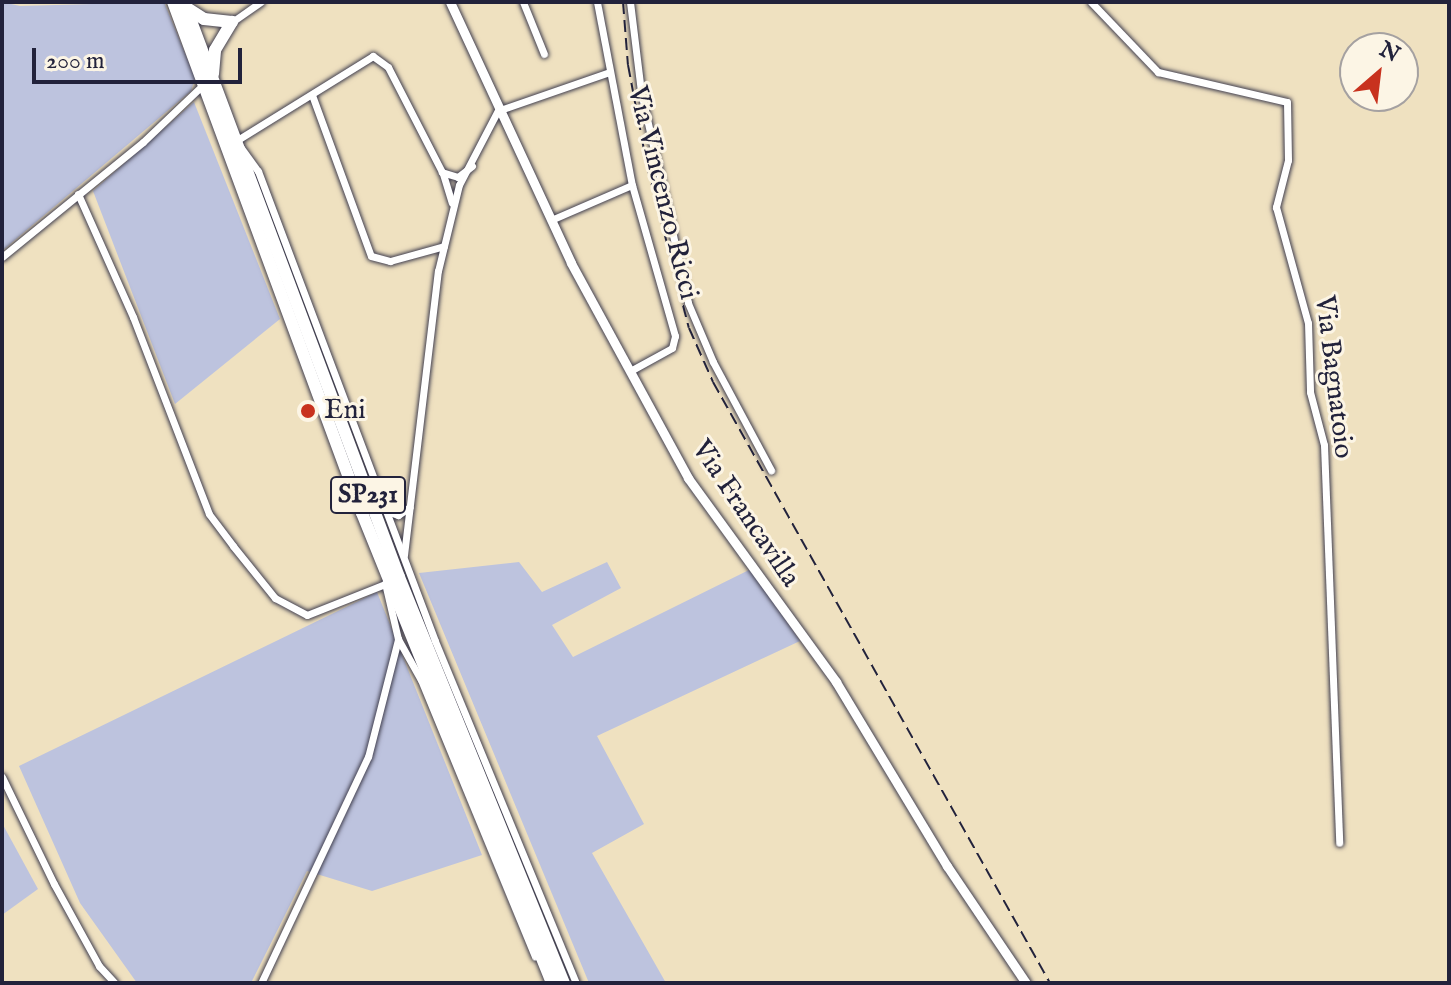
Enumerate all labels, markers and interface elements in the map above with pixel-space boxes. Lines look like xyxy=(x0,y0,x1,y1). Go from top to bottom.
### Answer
scale bar xyxy=(36,32,246,82)
north arrow xyxy=(1339,32,1419,112)
text: N xyxy=(1374,36,1404,69)
text: 200 m xyxy=(46,46,105,77)
street label: Via Vincenzo Ricci xyxy=(619,83,705,303)
street label: Via Bagnatoio xyxy=(1306,294,1360,460)
place label: Eni xyxy=(324,394,366,428)
marker: Eni xyxy=(299,402,317,420)
street label: Via Francavilla xyxy=(684,434,806,594)
road number: SP231 xyxy=(330,473,406,517)

